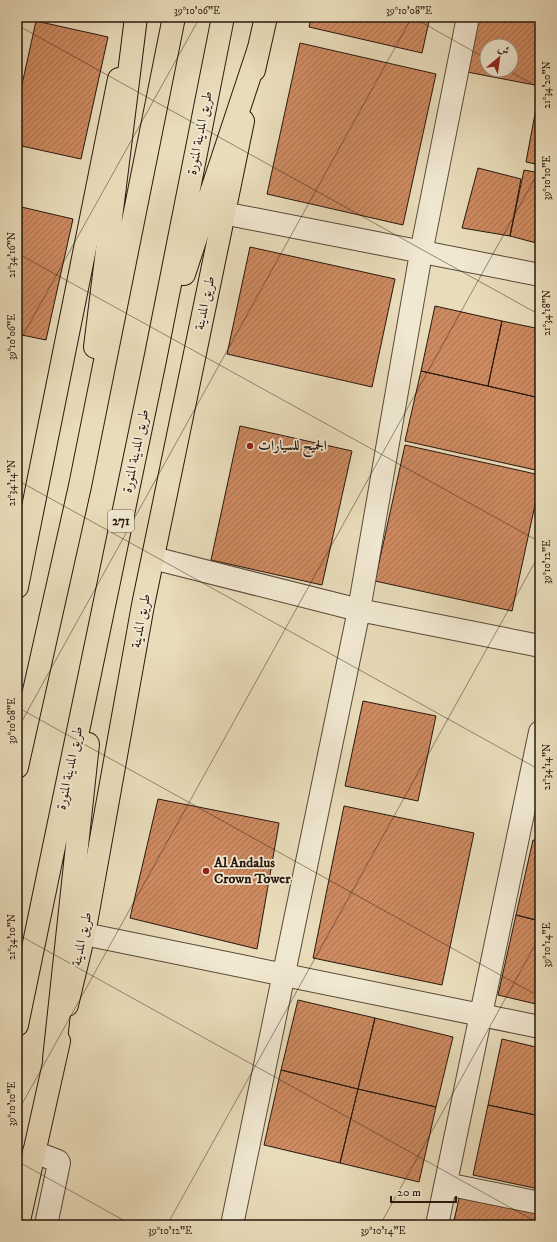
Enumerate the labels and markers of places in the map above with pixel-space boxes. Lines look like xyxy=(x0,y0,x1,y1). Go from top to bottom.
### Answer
place label: الجميح للسيارات xyxy=(258,437,327,458)
marker: الجميح للسيارات xyxy=(245,441,255,451)
place label: Al Andalus Crown Tower xyxy=(213,854,291,888)
marker: Al Andalus Crown Tower xyxy=(201,866,211,876)

